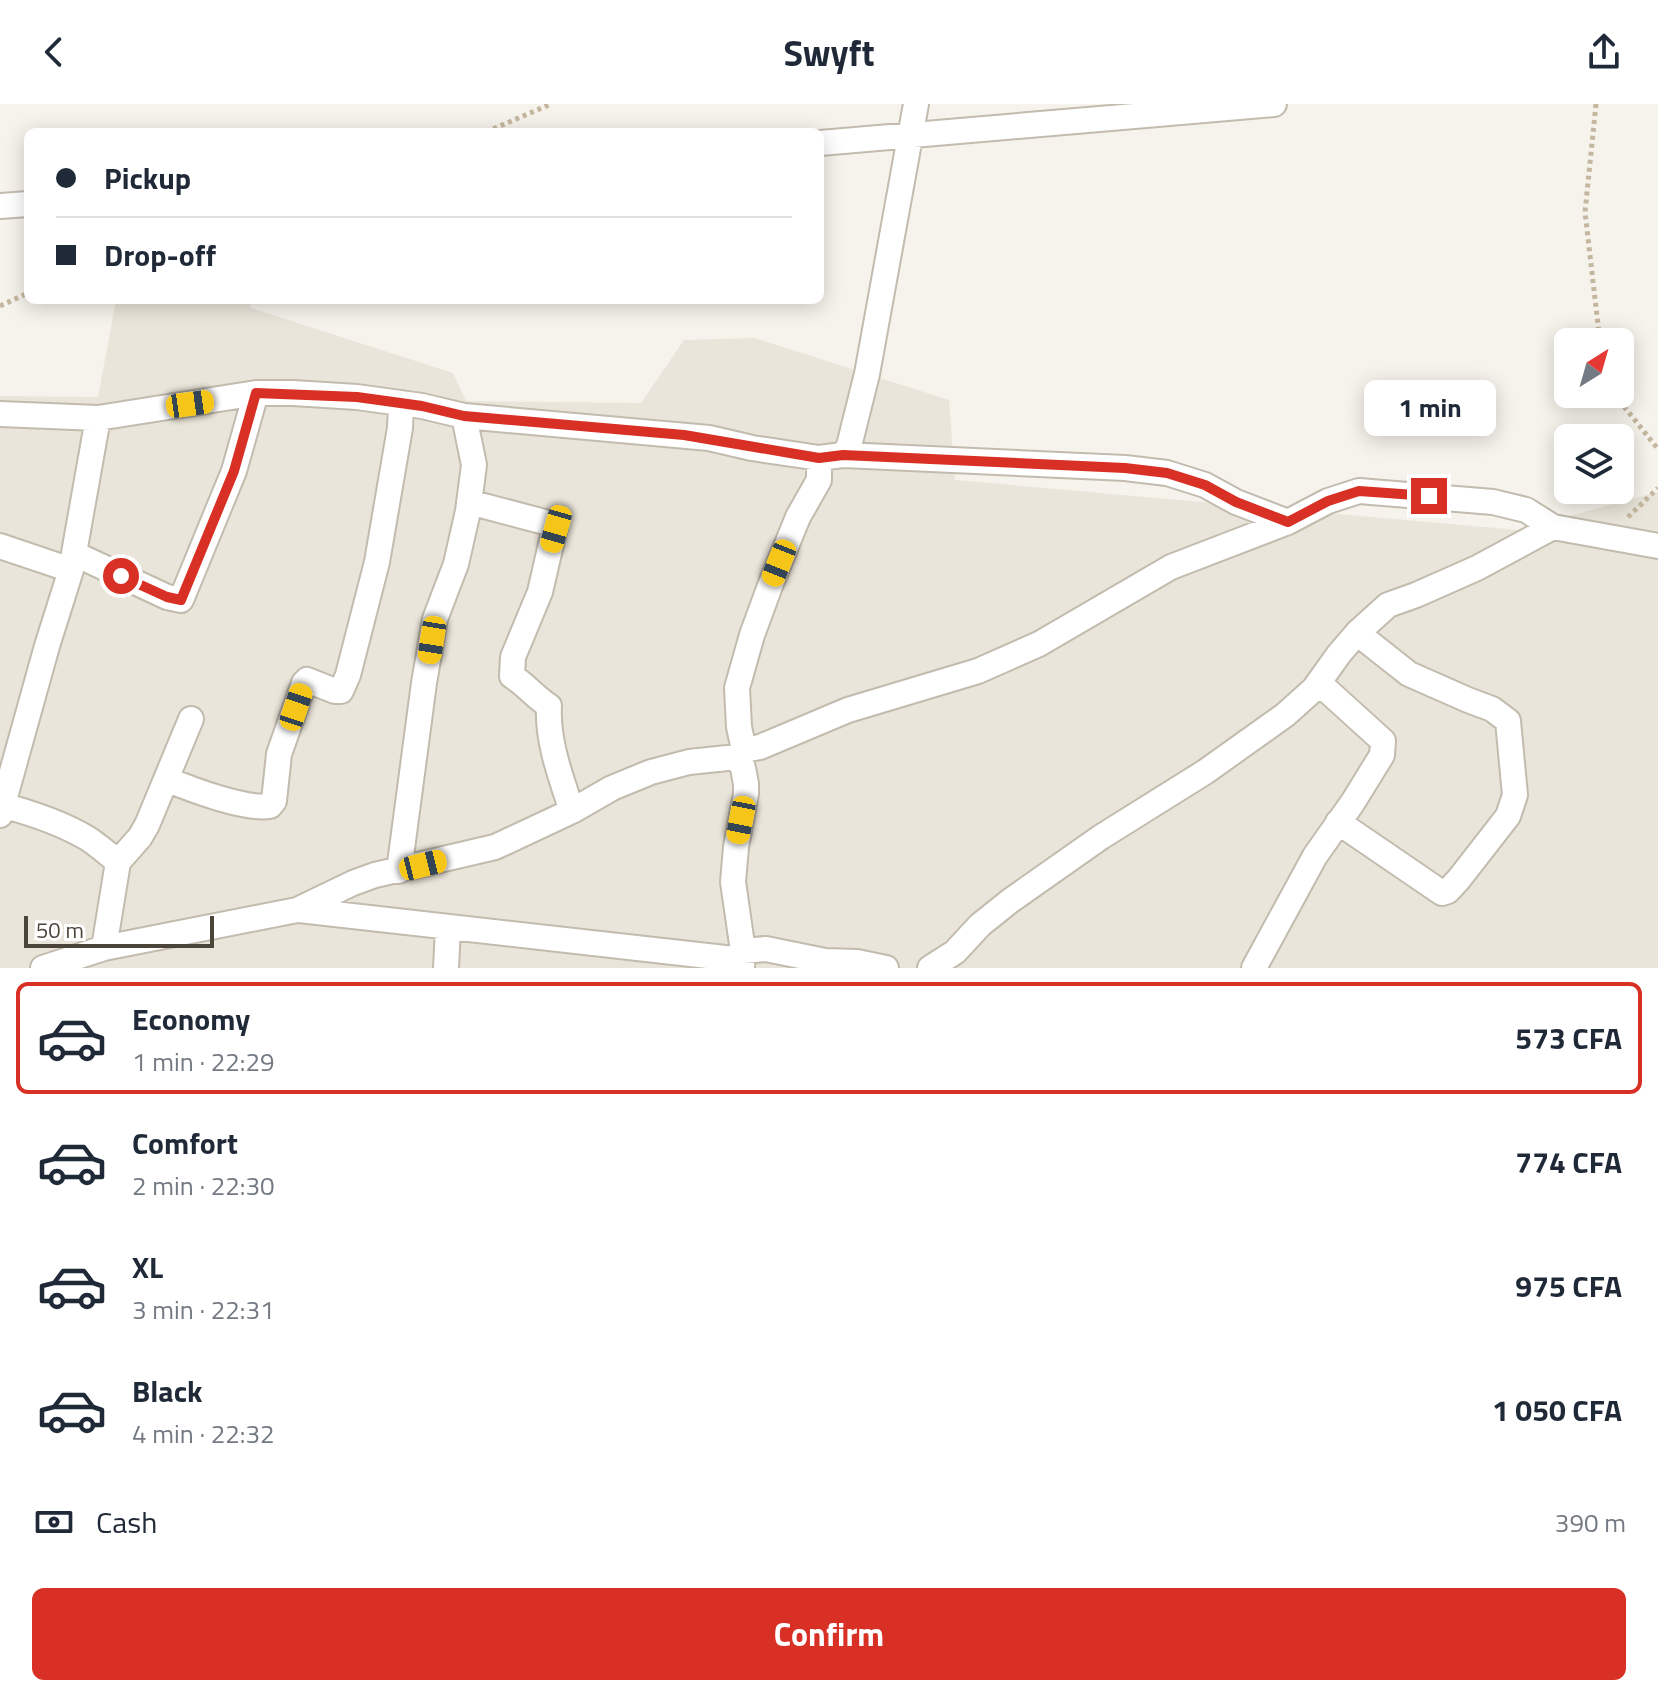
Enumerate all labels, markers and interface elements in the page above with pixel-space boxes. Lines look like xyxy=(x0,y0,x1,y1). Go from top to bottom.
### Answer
text: Swyft xyxy=(783,25,875,80)
icon: back xyxy=(32,30,76,74)
icon: share xyxy=(1582,30,1626,74)
text: Pickup xyxy=(104,155,191,201)
text: Drop-off xyxy=(104,232,216,278)
north arrow xyxy=(1554,328,1634,408)
map controls xyxy=(1554,328,1634,504)
callout: 1 min xyxy=(1363,380,1495,436)
text: 1 min xyxy=(1398,388,1462,427)
car xyxy=(165,389,215,419)
button: layers xyxy=(1554,424,1634,504)
route end xyxy=(1411,478,1447,514)
car xyxy=(538,503,574,555)
car xyxy=(759,536,799,590)
route start xyxy=(103,558,139,594)
car xyxy=(416,614,448,666)
car xyxy=(277,680,315,734)
car xyxy=(725,794,757,846)
car xyxy=(397,848,449,882)
scale bar xyxy=(24,912,214,948)
text: 50 m xyxy=(36,913,84,947)
text: Economy xyxy=(132,996,250,1042)
icon: car xyxy=(36,1002,108,1074)
text: 573 CFA xyxy=(1515,1015,1622,1061)
text: 1 min · 22:29 xyxy=(132,1042,275,1081)
text: Comfort xyxy=(132,1120,238,1166)
icon: car xyxy=(36,1126,108,1198)
text: 774 CFA xyxy=(1515,1139,1622,1185)
text: 2 min · 22:30 xyxy=(132,1166,275,1205)
text: XL xyxy=(132,1244,163,1290)
icon: car xyxy=(36,1250,108,1322)
text: 975 CFA xyxy=(1515,1263,1622,1309)
text: 3 min · 22:31 xyxy=(132,1290,275,1329)
text: Black xyxy=(132,1368,203,1414)
icon: car xyxy=(36,1374,108,1446)
text: 1 050 CFA xyxy=(1492,1387,1622,1433)
text: 4 min · 22:32 xyxy=(132,1414,275,1453)
text: Cash xyxy=(96,1499,157,1545)
icon: cash xyxy=(32,1500,76,1544)
text: 390 m xyxy=(1555,1503,1626,1542)
button: Confirm xyxy=(32,1588,1626,1680)

